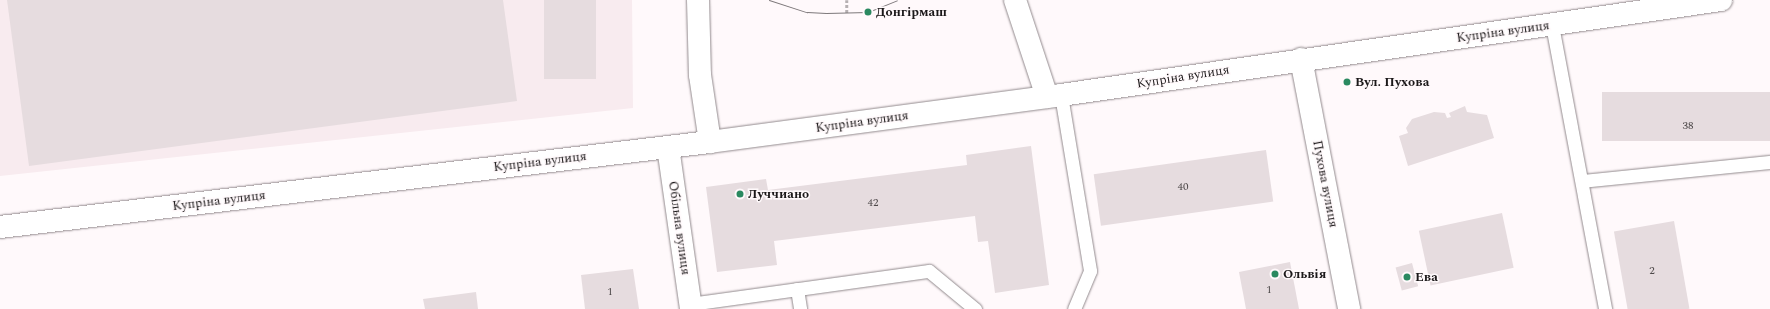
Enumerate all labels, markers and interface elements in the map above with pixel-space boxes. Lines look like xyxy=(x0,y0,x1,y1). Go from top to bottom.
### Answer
place label: Донгірмаш xyxy=(876,4,947,20)
marker: Донгірмаш xyxy=(863,7,873,17)
street label: Купріна вулиця xyxy=(1455,18,1551,46)
street label: Купріна вулиця xyxy=(1135,62,1231,92)
place label: Вул. Пухова xyxy=(1355,74,1429,90)
marker: Вул. Пухова xyxy=(1342,77,1352,87)
street label: Купріна вулиця xyxy=(814,108,910,136)
house number: 38 xyxy=(1683,119,1693,133)
street label: Пухова вулиця xyxy=(1309,139,1341,229)
street label: Купріна вулиця xyxy=(493,149,587,175)
street label: Обільна вулиця xyxy=(665,180,693,276)
house number: 40 xyxy=(1178,180,1188,194)
place label: Луччиано xyxy=(748,186,809,202)
street label: Купріна вулиця xyxy=(172,188,266,214)
marker: Луччиано xyxy=(735,189,745,199)
house number: 42 xyxy=(868,196,878,210)
house number: 2 xyxy=(1649,264,1655,278)
place label: Ольвія xyxy=(1283,266,1326,282)
marker: Ольвія xyxy=(1270,269,1280,279)
place label: Ева xyxy=(1415,269,1438,285)
marker: Ева xyxy=(1402,272,1412,282)
house number: 1 xyxy=(1266,283,1272,297)
house number: 1 xyxy=(607,285,613,299)

